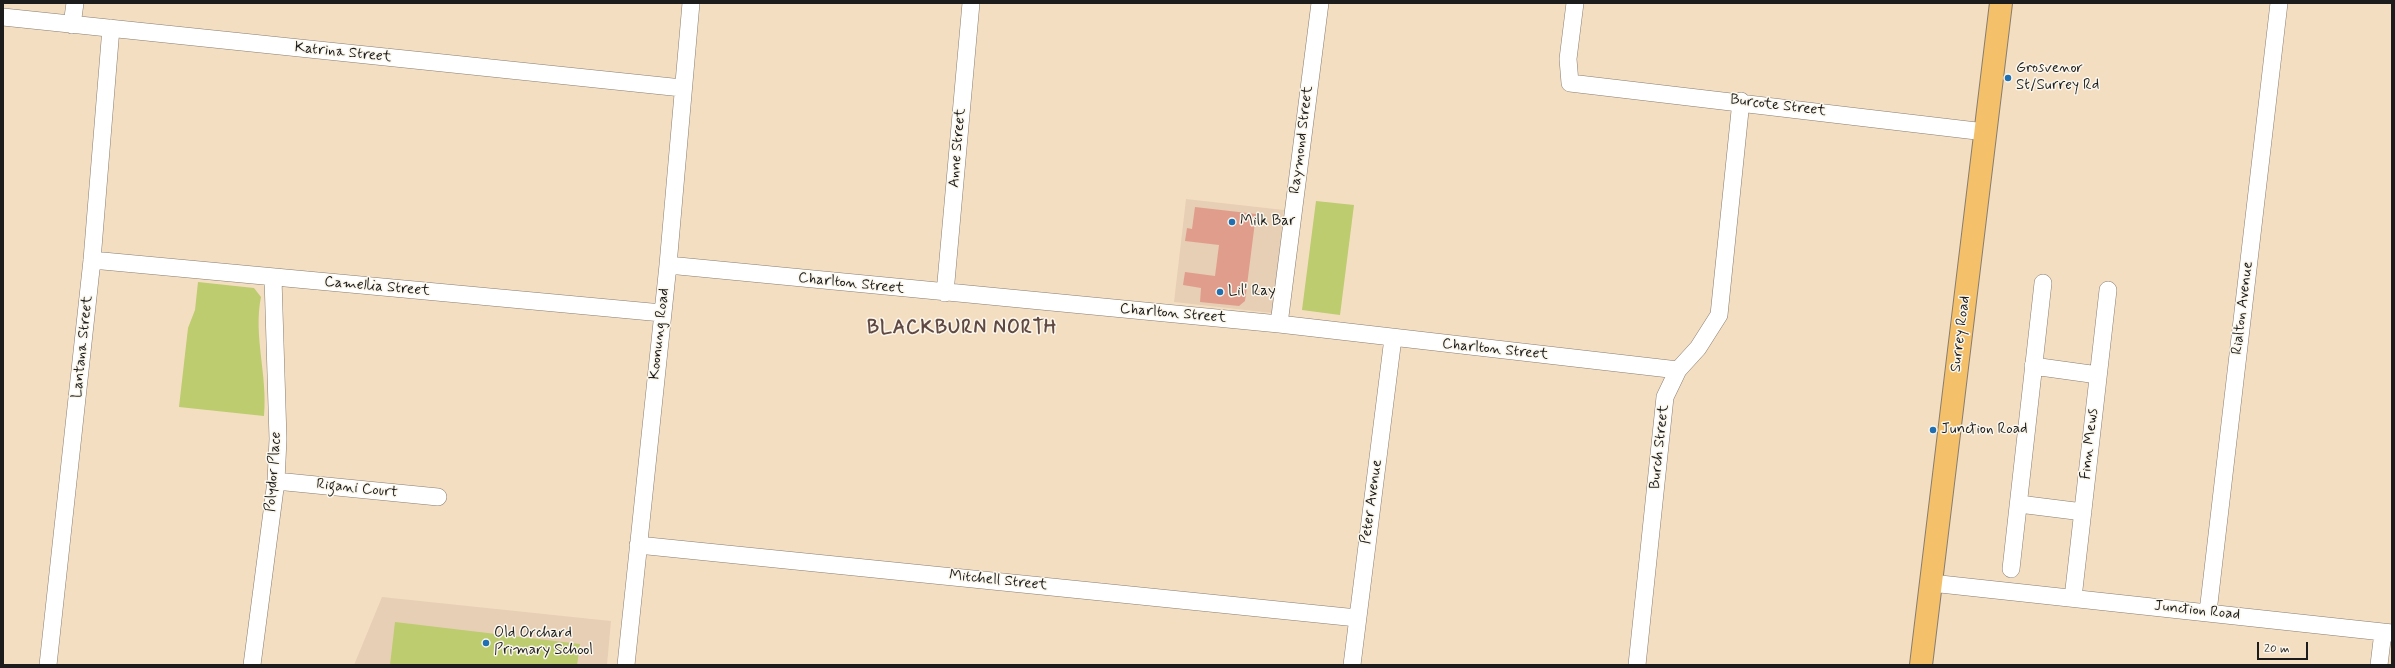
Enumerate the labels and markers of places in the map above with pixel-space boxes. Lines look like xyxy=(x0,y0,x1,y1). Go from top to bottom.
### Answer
place label: Grosvenor St/Surrey Rd xyxy=(2016,60,2099,95)
marker: Grosvenor St/Surrey Rd xyxy=(2003,73,2013,83)
place label: Milk Bar xyxy=(1240,213,1295,231)
marker: Milk Bar xyxy=(1227,217,1237,227)
place label: Lil' Ray xyxy=(1228,283,1276,301)
marker: Lil' Ray xyxy=(1215,287,1225,297)
place label: Junction Road xyxy=(1941,421,2028,439)
marker: Junction Road xyxy=(1928,425,1938,435)
place label: Old Orchard Primary School xyxy=(494,625,593,660)
marker: Old Orchard Primary School xyxy=(481,638,491,648)

